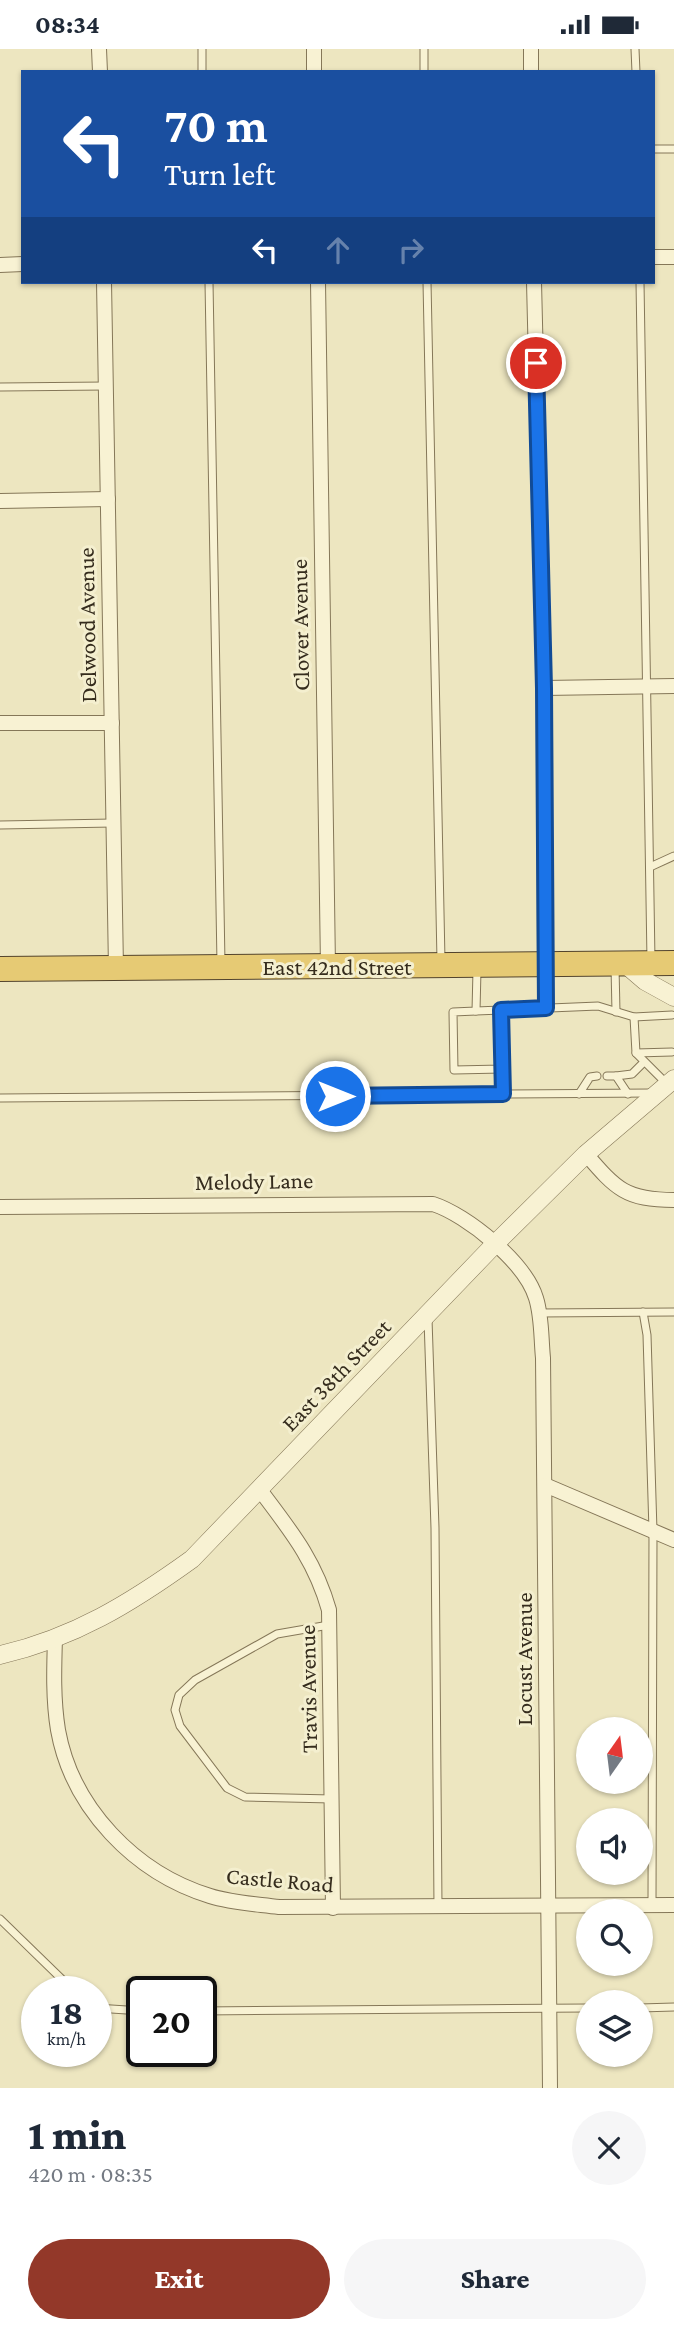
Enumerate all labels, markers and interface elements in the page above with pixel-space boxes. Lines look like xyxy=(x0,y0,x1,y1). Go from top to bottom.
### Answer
text: 08:34 xyxy=(35,10,100,39)
icon: left xyxy=(49,98,140,189)
text: 70 m xyxy=(164,98,268,153)
text: Turn left xyxy=(164,156,275,192)
icon: left xyxy=(246,231,284,269)
icon: ahead xyxy=(319,231,357,269)
icon: right xyxy=(392,231,430,269)
pin xyxy=(506,333,566,393)
icon: arrive xyxy=(517,344,555,382)
street label: Delwood Avenue xyxy=(73,547,101,703)
street label: Clover Avenue xyxy=(286,559,314,691)
street label: East 42nd Street xyxy=(262,954,412,980)
position arrow xyxy=(298,1059,372,1133)
street label: Melody Lane xyxy=(195,1167,313,1195)
street label: East 38th Street xyxy=(276,1313,396,1436)
street label: Locust Avenue xyxy=(511,1592,537,1726)
street label: Travis Avenue xyxy=(294,1625,322,1753)
north arrow xyxy=(576,1717,653,1794)
map controls xyxy=(576,1717,653,2067)
button: sound xyxy=(576,1808,653,1885)
street label: Castle Road xyxy=(225,1862,335,1898)
button: search xyxy=(576,1899,653,1976)
speed limit sign: 20 xyxy=(126,1976,217,2067)
button: layers xyxy=(576,1990,653,2067)
text: 18 xyxy=(50,1993,83,2032)
text: km/h xyxy=(47,2029,86,2049)
text: 1 min xyxy=(28,2111,126,2158)
button: close xyxy=(572,2111,646,2185)
text: 420 m · 08:35 xyxy=(28,2161,153,2187)
button: Exit xyxy=(28,2239,330,2319)
button: Share xyxy=(344,2239,646,2319)

